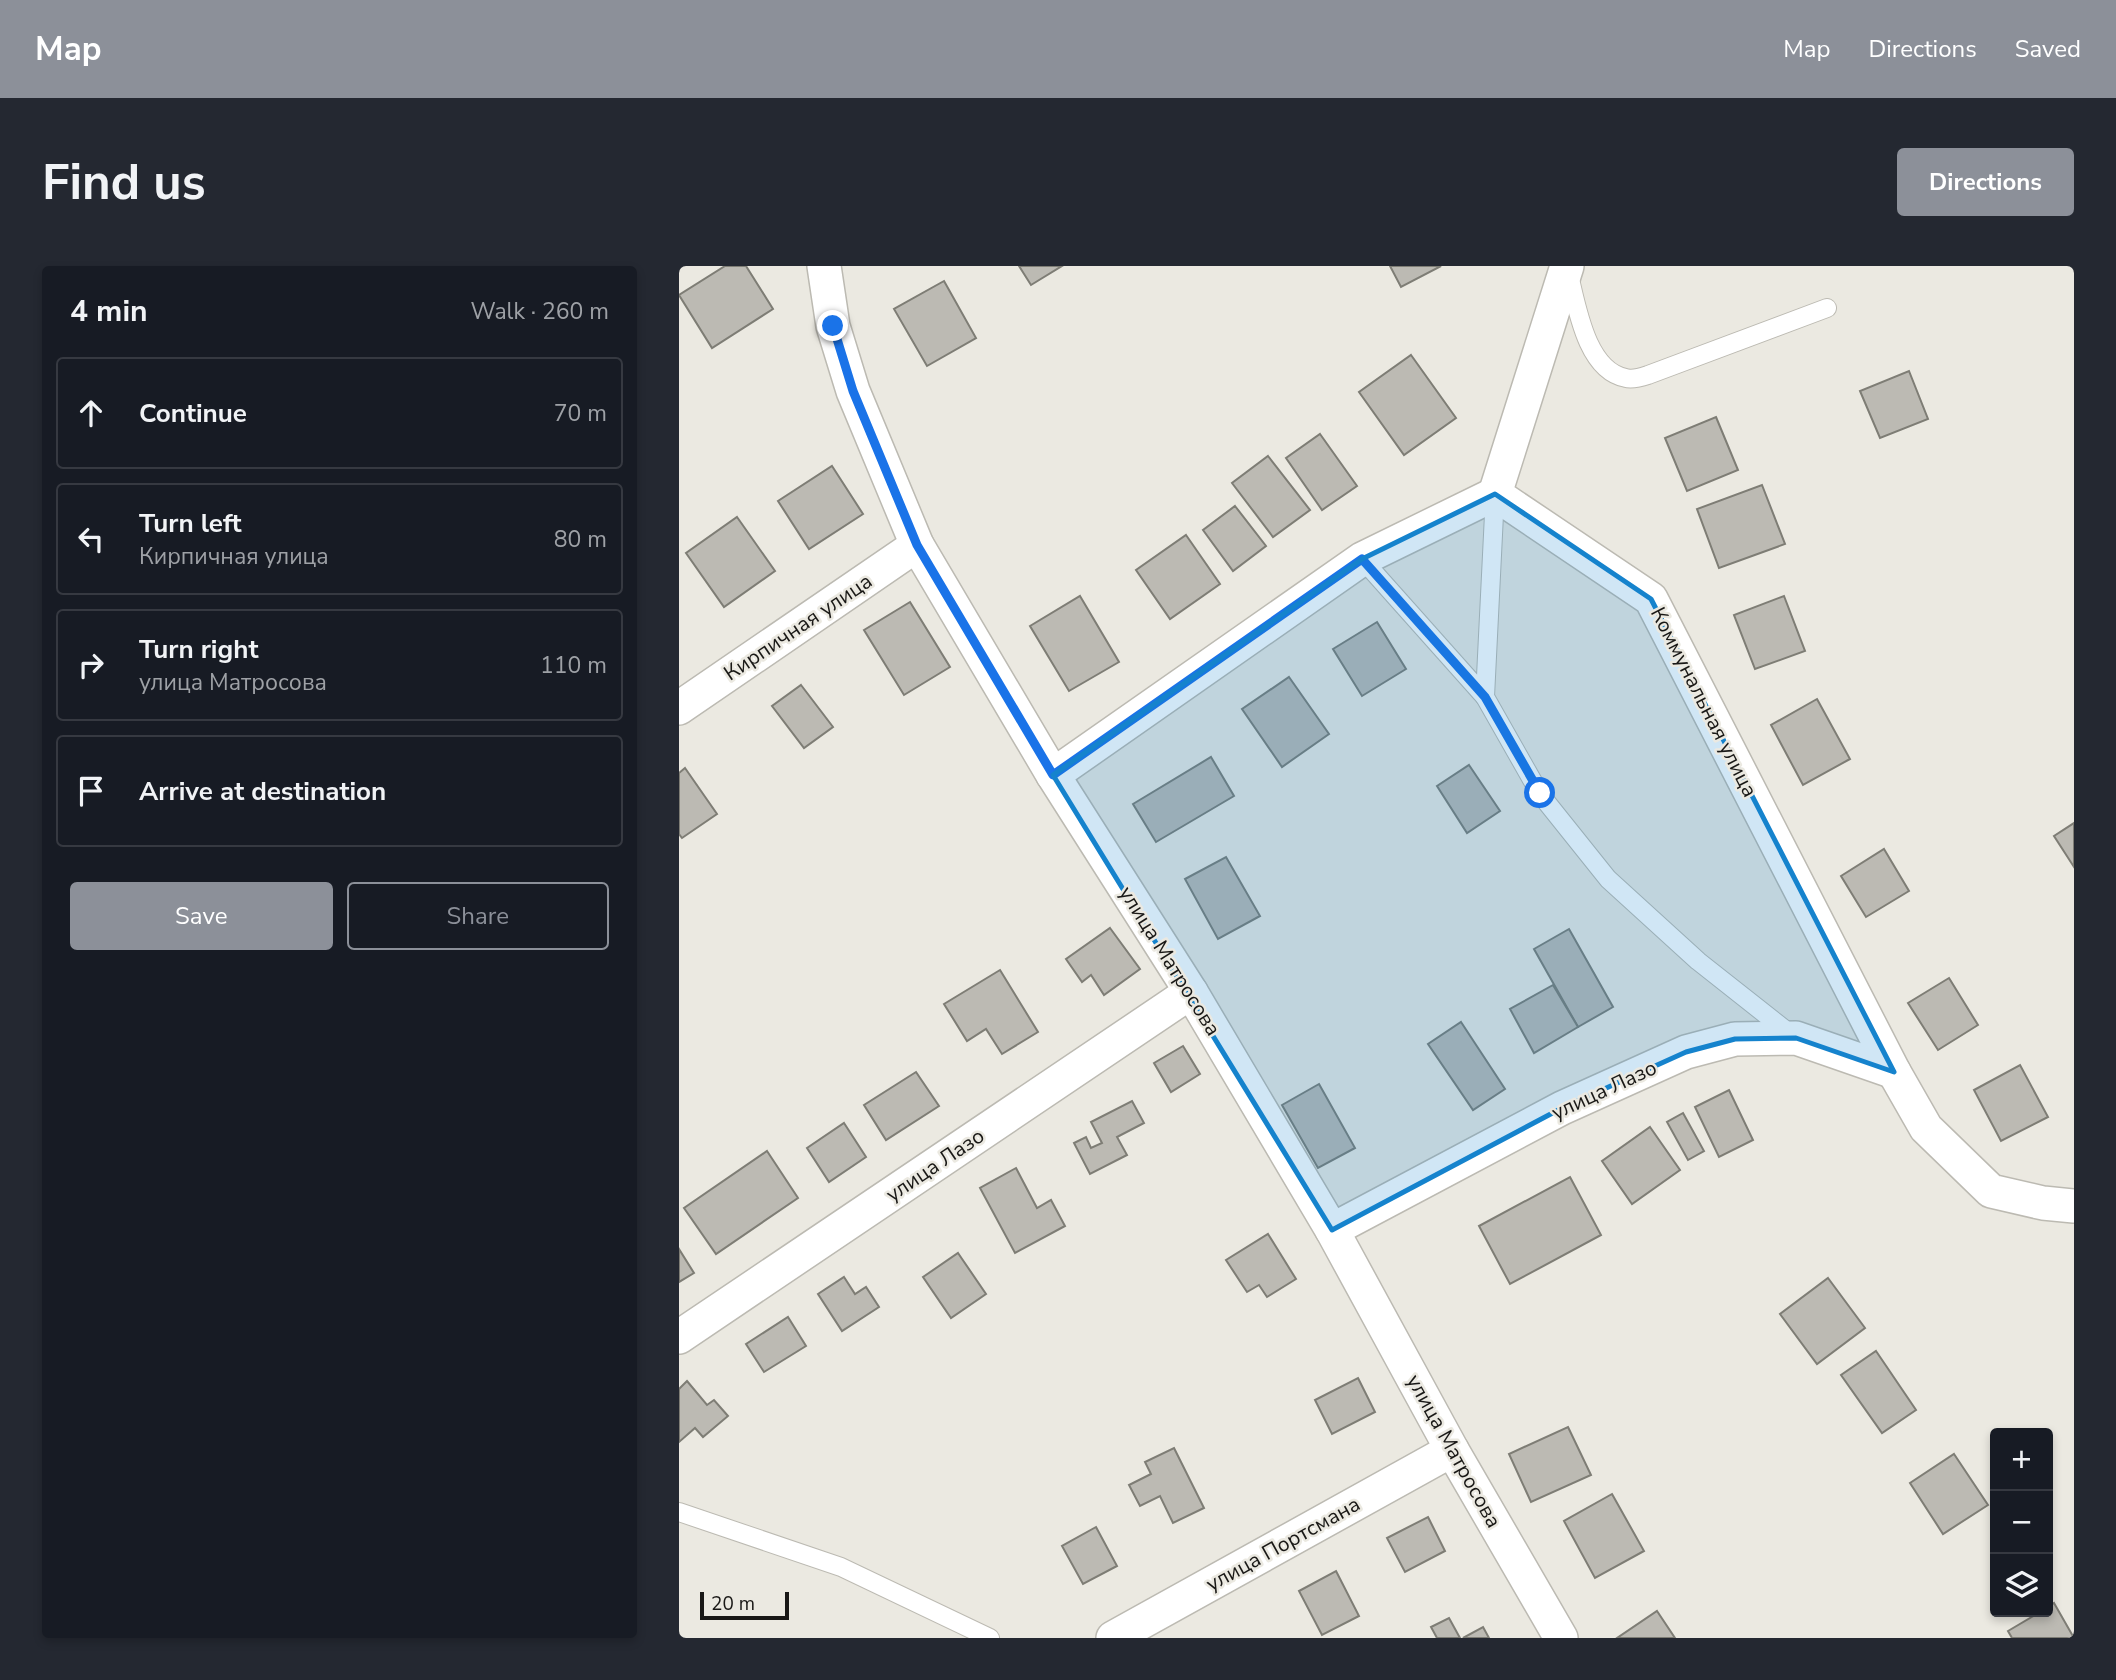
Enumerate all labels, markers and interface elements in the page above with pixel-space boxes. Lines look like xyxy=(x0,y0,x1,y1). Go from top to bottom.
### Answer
text: Map xyxy=(35,27,102,72)
text: Map xyxy=(1783,33,1830,65)
text: Directions xyxy=(1868,33,1977,65)
text: Saved xyxy=(2015,33,2081,65)
button: Directions xyxy=(1897,148,2074,216)
text: Find us xyxy=(42,149,206,216)
text: 4 min xyxy=(70,291,148,332)
text: Walk · 260 m xyxy=(470,296,609,327)
route end xyxy=(817,310,848,341)
icon: ahead xyxy=(72,394,110,432)
text: Continue xyxy=(139,396,247,431)
text: 70 m xyxy=(554,398,607,429)
text: Turn left xyxy=(139,506,242,541)
icon: left xyxy=(72,520,110,558)
text: 80 m xyxy=(554,524,607,555)
text: Кирпичная улица xyxy=(139,541,329,572)
street label: Кирпичная улица xyxy=(718,567,878,687)
street label: Коммунальная улица xyxy=(1644,602,1764,802)
text: Turn right xyxy=(139,632,258,667)
icon: right xyxy=(72,646,110,684)
text: 110 m xyxy=(540,650,607,681)
text: улица Матросова xyxy=(139,667,327,698)
icon: arrive xyxy=(72,772,110,810)
text: Arrive at destination xyxy=(139,774,386,809)
route start xyxy=(1524,777,1555,808)
street label: улица Матросова xyxy=(1113,881,1227,1041)
button: Save xyxy=(70,882,333,950)
button: Share xyxy=(347,882,609,950)
street label: улица Лазо xyxy=(1547,1053,1661,1127)
street label: улица Лазо xyxy=(880,1122,990,1208)
street label: улица Матросова xyxy=(1400,1369,1508,1533)
map controls xyxy=(1990,1428,2053,1617)
button: + xyxy=(1990,1428,2053,1491)
street label: улица Портсмана xyxy=(1201,1490,1365,1598)
button: − xyxy=(1990,1491,2053,1554)
button: layers xyxy=(1990,1554,2053,1617)
scale bar xyxy=(700,1589,789,1621)
text: 20 m xyxy=(711,1591,755,1617)

